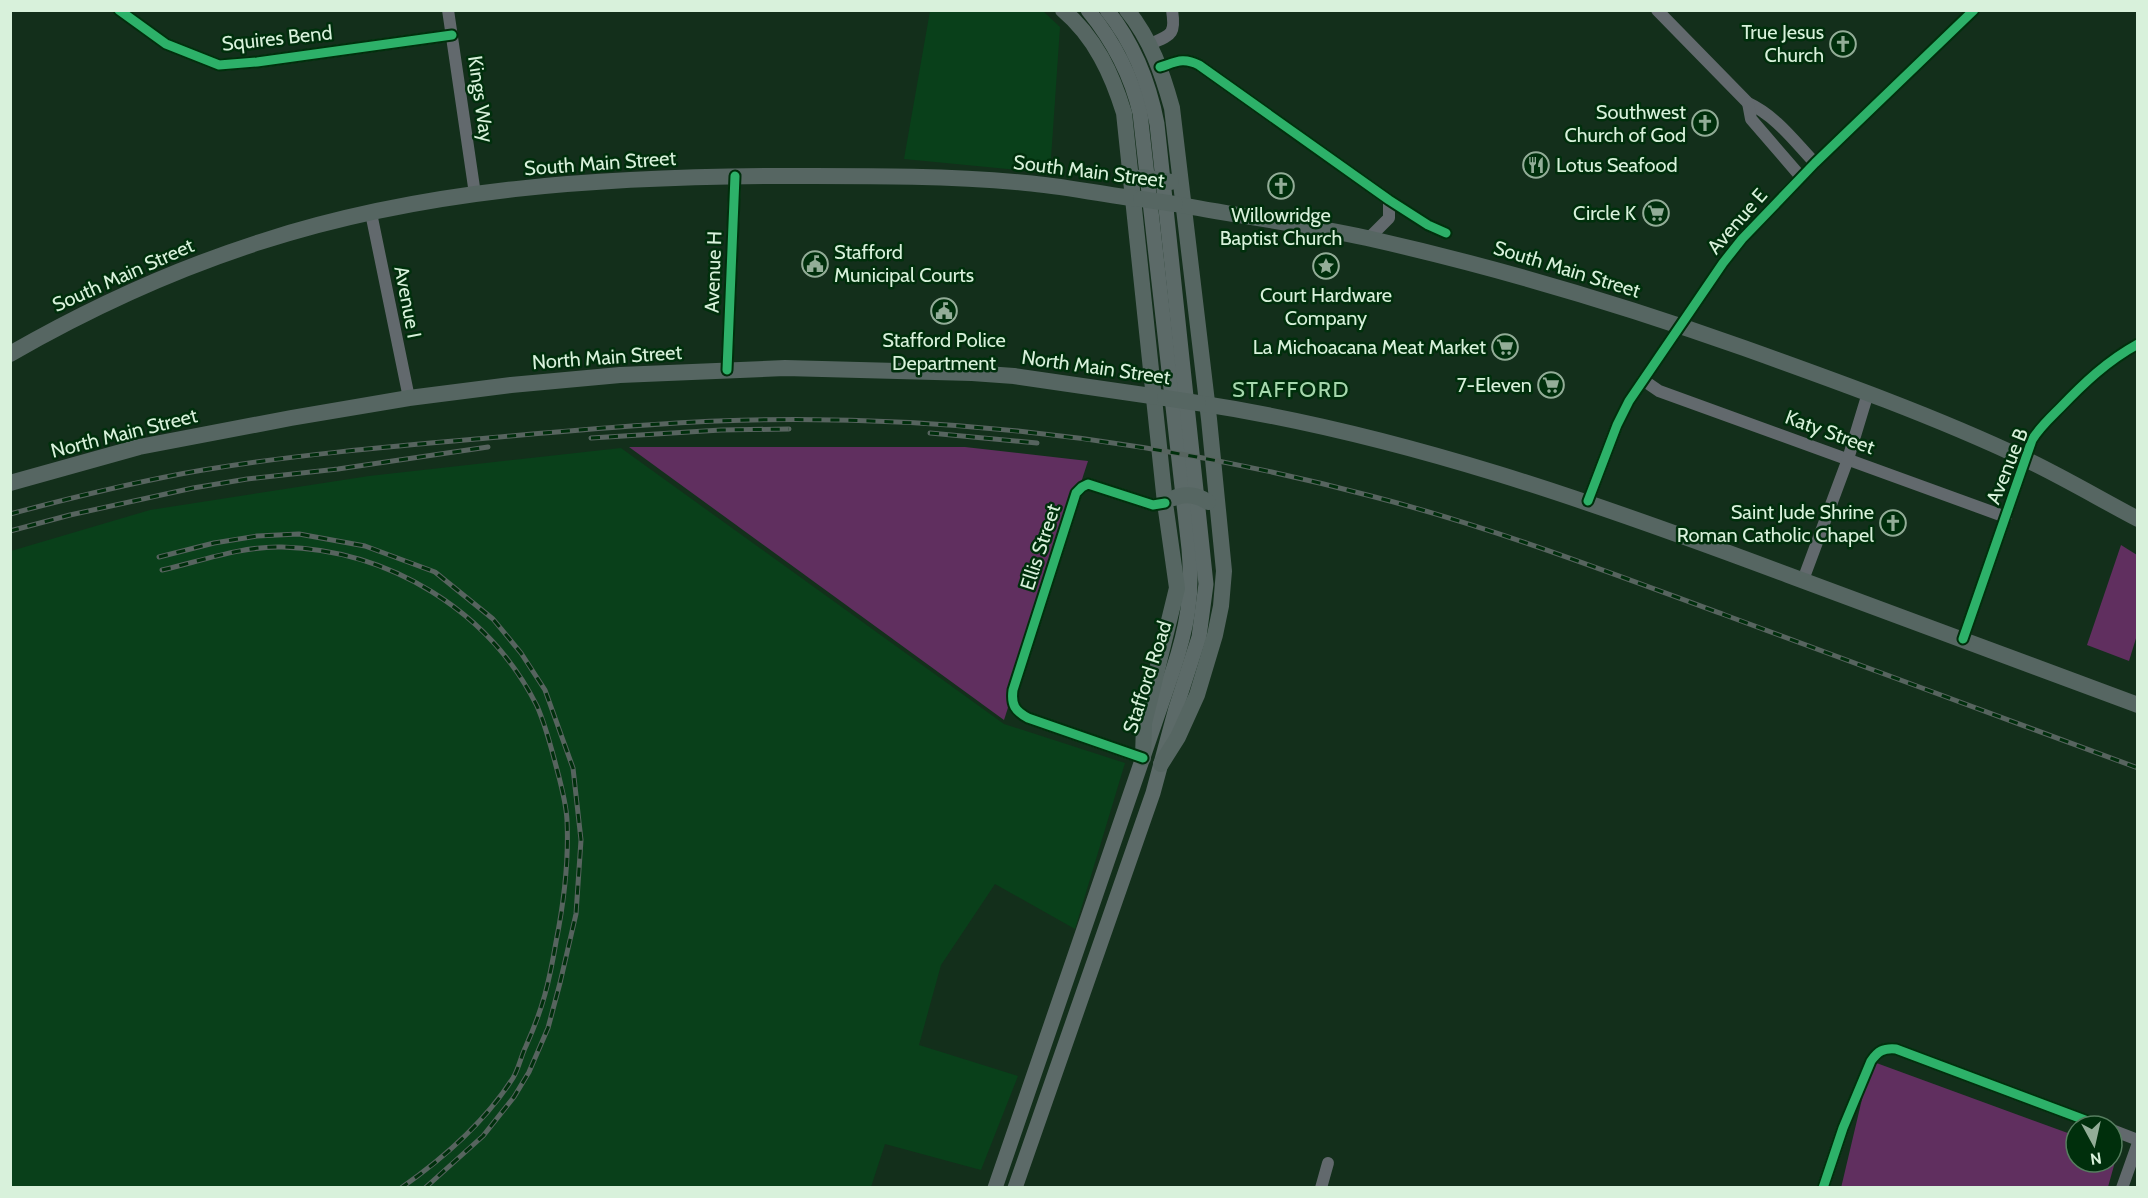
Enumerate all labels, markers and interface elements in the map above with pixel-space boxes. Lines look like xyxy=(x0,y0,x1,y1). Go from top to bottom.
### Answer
street label: Squires Bend xyxy=(221,20,333,56)
place label: True Jesus Church xyxy=(1741,20,1824,67)
church icon: True Jesus Church xyxy=(1828,29,1858,59)
street label: Kings Way xyxy=(463,54,499,144)
place label: Southwest Church of God xyxy=(1564,100,1686,147)
church icon: Southwest Church of God xyxy=(1690,108,1720,138)
street label: South Main Street xyxy=(523,146,677,180)
street label: South Main Street xyxy=(1012,150,1166,192)
restaurant icon: Lotus Seafood xyxy=(1521,150,1551,180)
place label: Lotus Seafood xyxy=(1556,153,1678,177)
church icon: Willowridge Baptist Church xyxy=(1266,171,1296,201)
street label: Avenue E xyxy=(1702,183,1772,259)
supermarket icon: Circle K xyxy=(1641,198,1671,228)
place label: Circle K xyxy=(1573,201,1637,225)
place label: Willowridge Baptist Church xyxy=(1220,203,1342,250)
street label: Avenue H xyxy=(700,231,726,313)
street label: South Main Street xyxy=(49,233,198,317)
street label: South Main Street xyxy=(1491,235,1644,303)
place label: Stafford Municipal Courts xyxy=(834,240,974,287)
public building icon: Stafford Municipal Courts xyxy=(800,249,830,279)
place icon: Court Hardware Company xyxy=(1311,251,1341,281)
street label: Avenue I xyxy=(389,264,427,340)
place label: Court Hardware Company xyxy=(1260,283,1392,330)
public building icon: Stafford Police Department xyxy=(929,296,959,326)
place label: Stafford Police Department xyxy=(882,328,1006,375)
supermarket icon: La Michoacana Meat Market xyxy=(1490,332,1520,362)
place label: La Michoacana Meat Market xyxy=(1253,335,1486,359)
street label: North Main Street xyxy=(531,340,683,374)
street label: North Main Street xyxy=(1020,345,1172,389)
supermarket icon: 7-Eleven xyxy=(1536,370,1566,400)
place label: 7-Eleven xyxy=(1457,373,1532,397)
district label: STAFFORD xyxy=(1232,376,1350,403)
street label: North Main Street xyxy=(48,403,200,463)
street label: Katy Street xyxy=(1782,405,1878,459)
street label: Avenue B xyxy=(1981,424,2033,508)
place label: Saint Jude Shrine Roman Catholic Chapel xyxy=(1677,500,1874,547)
street label: Ellis Street xyxy=(1015,501,1065,593)
church icon: Saint Jude Shrine Roman Catholic Chapel xyxy=(1878,508,1908,538)
street label: Stafford Road xyxy=(1118,618,1176,736)
north arrow xyxy=(2064,1114,2124,1174)
text: N xyxy=(2089,1148,2103,1169)

